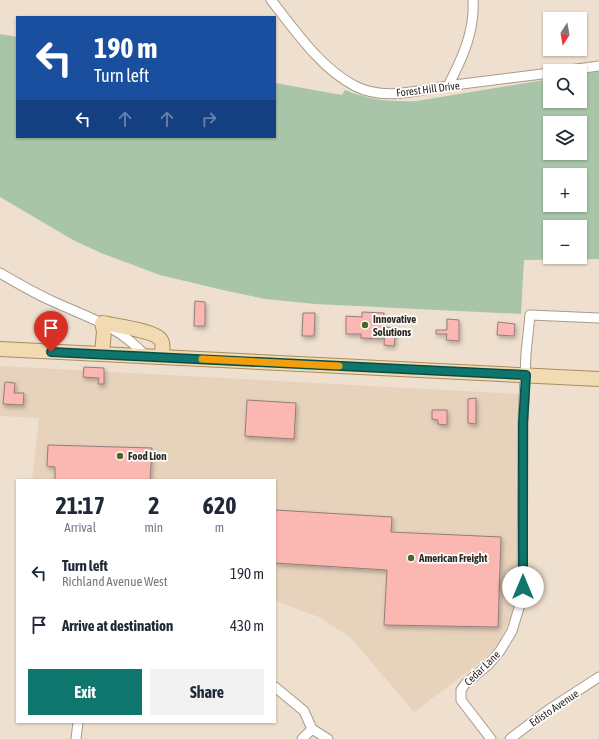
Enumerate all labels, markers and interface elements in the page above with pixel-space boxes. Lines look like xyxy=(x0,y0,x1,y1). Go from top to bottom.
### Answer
north arrow xyxy=(543,12,587,56)
map controls xyxy=(543,12,587,264)
icon: left xyxy=(28,32,80,84)
text: 190 m xyxy=(94,32,157,64)
button: search xyxy=(543,64,587,108)
text: Turn left xyxy=(94,65,149,86)
street label: Forest Hill Drive xyxy=(396,79,460,99)
icon: left xyxy=(72,108,94,130)
icon: ahead xyxy=(114,108,136,130)
icon: ahead xyxy=(156,108,178,130)
icon: right xyxy=(198,108,220,130)
button: layers xyxy=(543,116,587,160)
button: + xyxy=(543,168,587,212)
button: − xyxy=(543,220,587,264)
pin xyxy=(34,311,68,352)
place label: Innovative Solutions xyxy=(373,313,416,338)
icon: arrive xyxy=(40,317,62,339)
marker: Innovative Solutions xyxy=(360,320,370,330)
place label: Food Lion xyxy=(128,450,167,462)
marker: Food Lion xyxy=(115,451,125,461)
text: 21:17 xyxy=(56,492,105,519)
text: 2 xyxy=(148,492,159,519)
text: 620 xyxy=(203,492,236,519)
text: Arrival xyxy=(64,520,96,535)
text: min xyxy=(144,520,163,535)
text: m xyxy=(215,520,224,535)
place label: American Freight xyxy=(418,552,488,564)
marker: American Freight xyxy=(406,553,416,563)
text: Turn left xyxy=(62,557,108,574)
icon: left xyxy=(28,562,50,584)
text: 190 m xyxy=(230,565,264,582)
position arrow xyxy=(502,566,544,608)
text: Richland Avenue West xyxy=(62,574,167,589)
icon: arrive xyxy=(28,614,50,636)
text: Arrive at destination xyxy=(62,617,173,634)
text: 430 m xyxy=(230,617,264,634)
street label: Cedar Lane xyxy=(462,648,502,688)
button: Exit xyxy=(28,669,142,715)
button: Share xyxy=(150,669,264,715)
street label: Edisto Avenue xyxy=(527,687,581,729)

